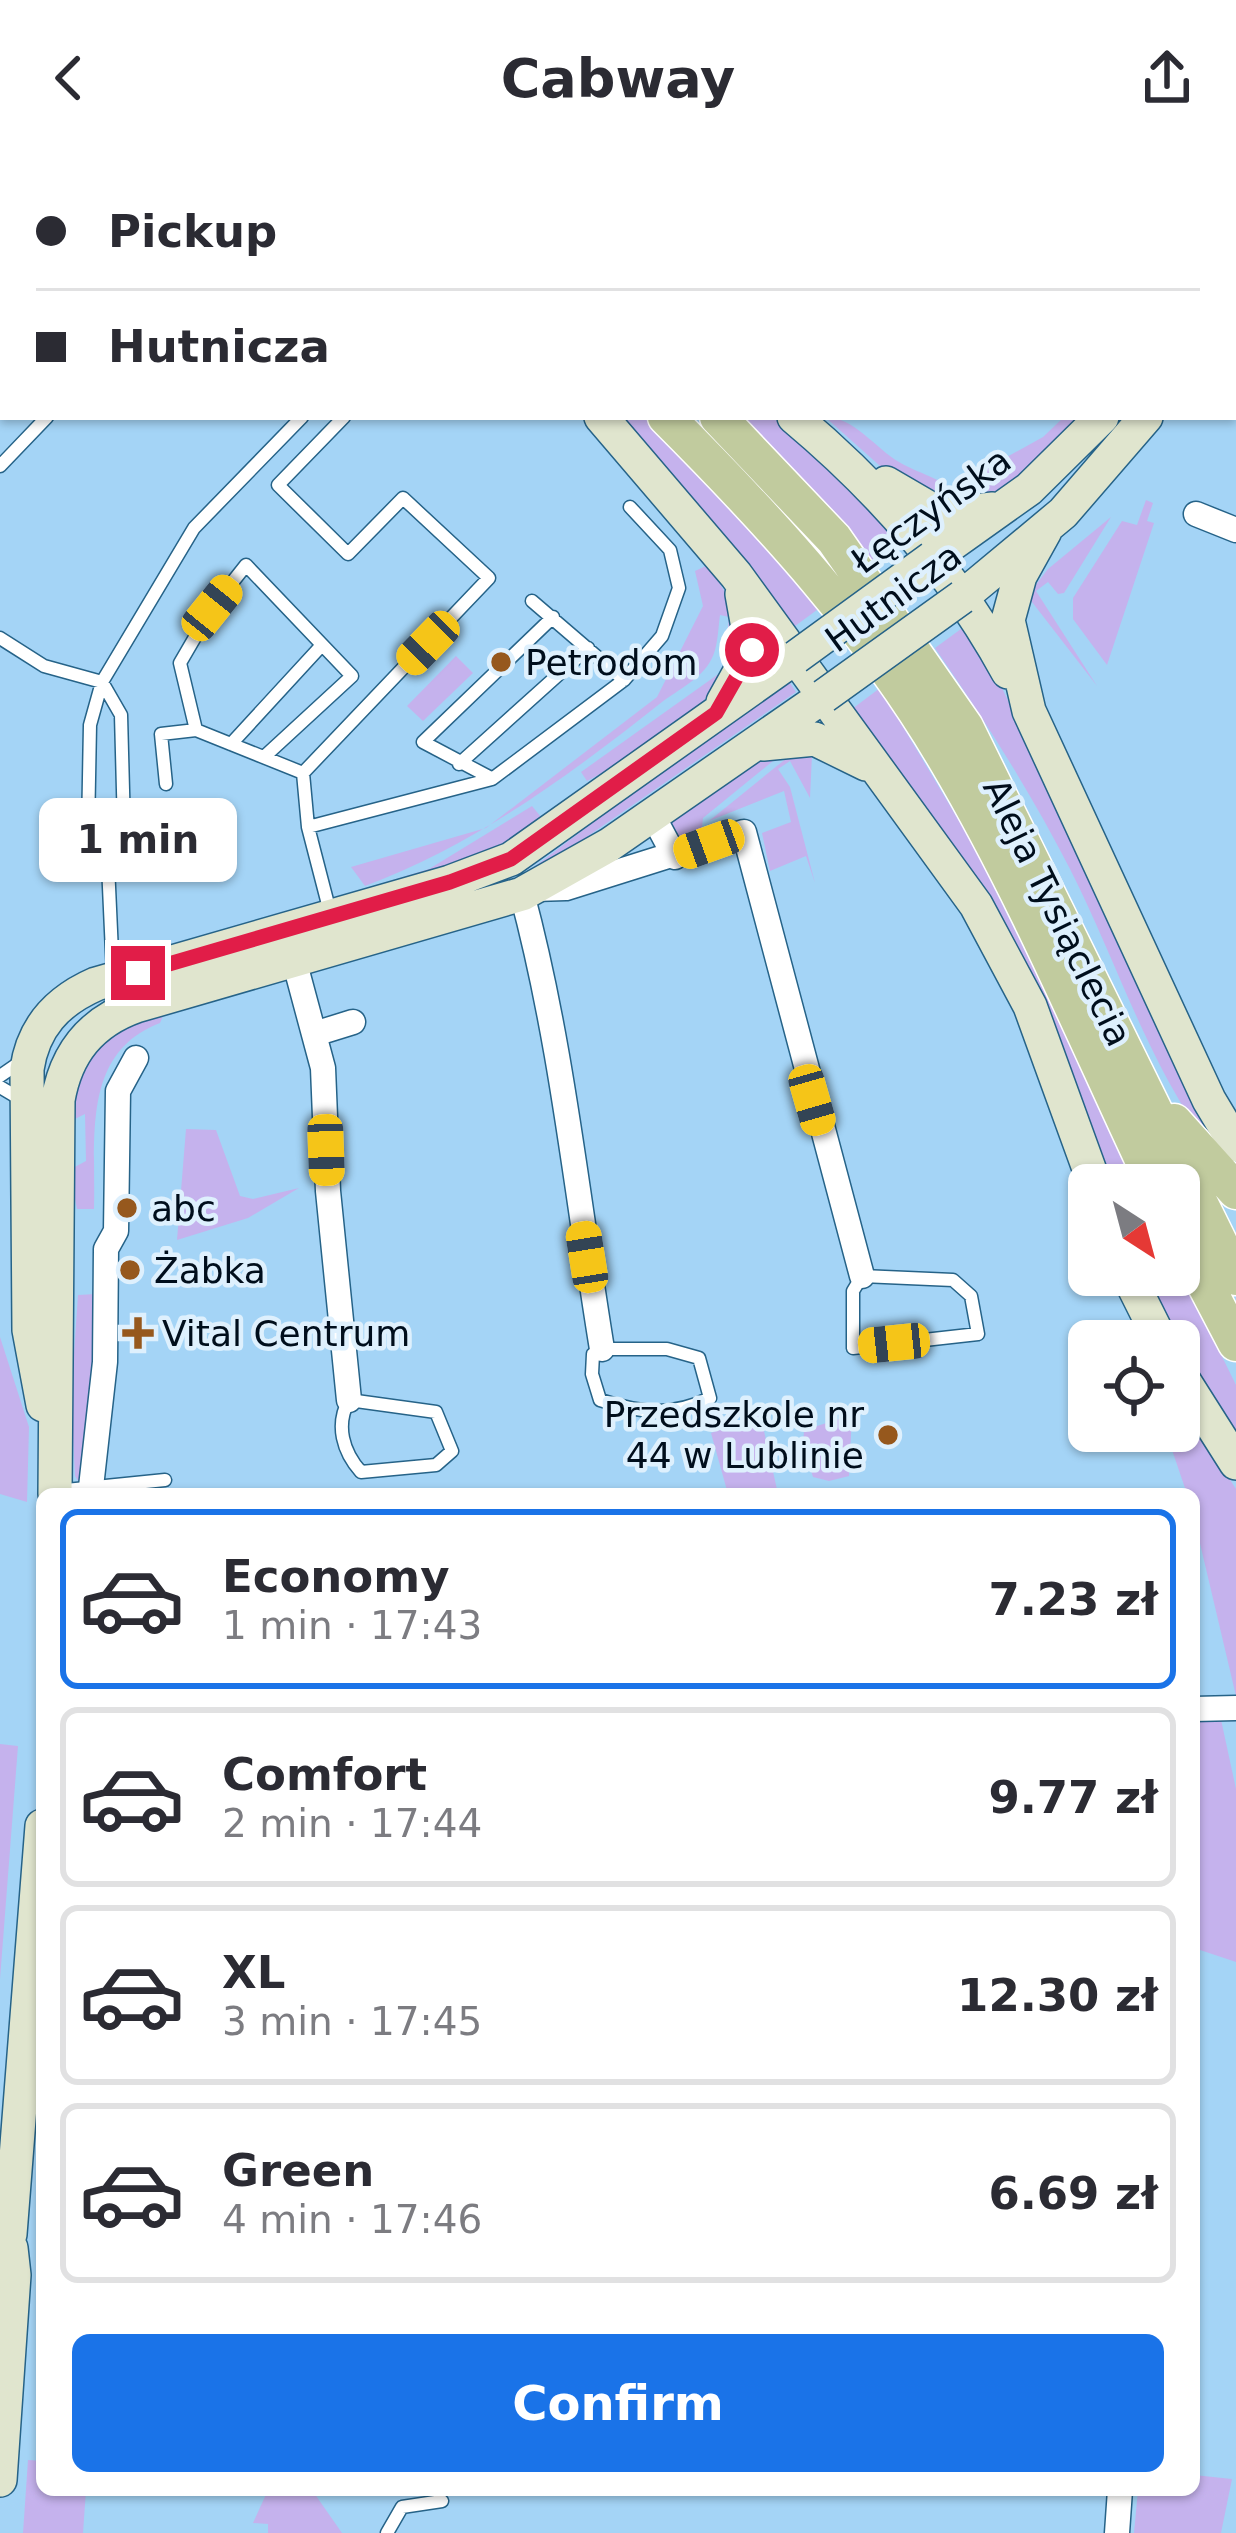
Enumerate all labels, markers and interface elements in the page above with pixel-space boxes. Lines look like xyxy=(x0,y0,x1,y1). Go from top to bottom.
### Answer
icon: back xyxy=(36,45,102,111)
icon: share xyxy=(1134,45,1200,111)
text: Cabway xyxy=(501,47,735,110)
text: Pickup xyxy=(108,205,277,258)
text: Hutnicza xyxy=(108,320,330,373)
street label: Łęczyńska xyxy=(843,439,1019,582)
street label: Hutnicza xyxy=(818,535,969,660)
car xyxy=(175,569,249,647)
car xyxy=(390,605,466,681)
route start xyxy=(725,623,779,677)
place label: Petrodom xyxy=(525,642,698,683)
marker: Petrodom xyxy=(488,649,514,675)
street label: Aleja Tysiąclecia xyxy=(975,772,1140,1053)
callout: 1 min xyxy=(39,799,237,883)
car xyxy=(669,815,749,873)
text: 1 min xyxy=(77,817,199,862)
route end xyxy=(111,946,165,1000)
car xyxy=(785,1060,839,1140)
car xyxy=(307,1113,345,1187)
north arrow xyxy=(1068,1164,1200,1296)
map controls xyxy=(1068,1164,1200,1452)
place label: abc xyxy=(151,1188,216,1229)
marker: abc xyxy=(114,1195,140,1221)
car xyxy=(564,1219,610,1295)
place label: Żabka xyxy=(154,1250,266,1291)
marker: Żabka xyxy=(117,1257,143,1283)
place label: Vital Centrum xyxy=(162,1313,410,1354)
marker: Vital Centrum xyxy=(125,1320,151,1346)
button: locate xyxy=(1068,1320,1200,1452)
car xyxy=(856,1321,932,1365)
place label: Przedszkole nr 44 w Lublinie xyxy=(604,1394,864,1476)
marker: Przedszkole nr 44 w Lublinie xyxy=(875,1422,901,1448)
icon: car xyxy=(78,1545,186,1653)
text: Economy xyxy=(222,1550,450,1603)
text: 7.23 zł xyxy=(988,1573,1158,1626)
text: 1 min · 17:43 xyxy=(222,1603,482,1648)
icon: car xyxy=(78,1743,186,1851)
text: Comfort xyxy=(222,1748,427,1801)
text: 9.77 zł xyxy=(988,1771,1158,1824)
text: 2 min · 17:44 xyxy=(222,1801,482,1846)
icon: car xyxy=(78,1941,186,2049)
text: XL xyxy=(222,1946,285,1999)
text: 12.30 zł xyxy=(957,1969,1158,2022)
text: 3 min · 17:45 xyxy=(222,1999,482,2044)
icon: car xyxy=(78,2139,186,2247)
text: Green xyxy=(222,2144,374,2197)
text: 6.69 zł xyxy=(988,2167,1158,2220)
text: 4 min · 17:46 xyxy=(222,2197,482,2242)
button: Confirm xyxy=(72,2334,1164,2472)

